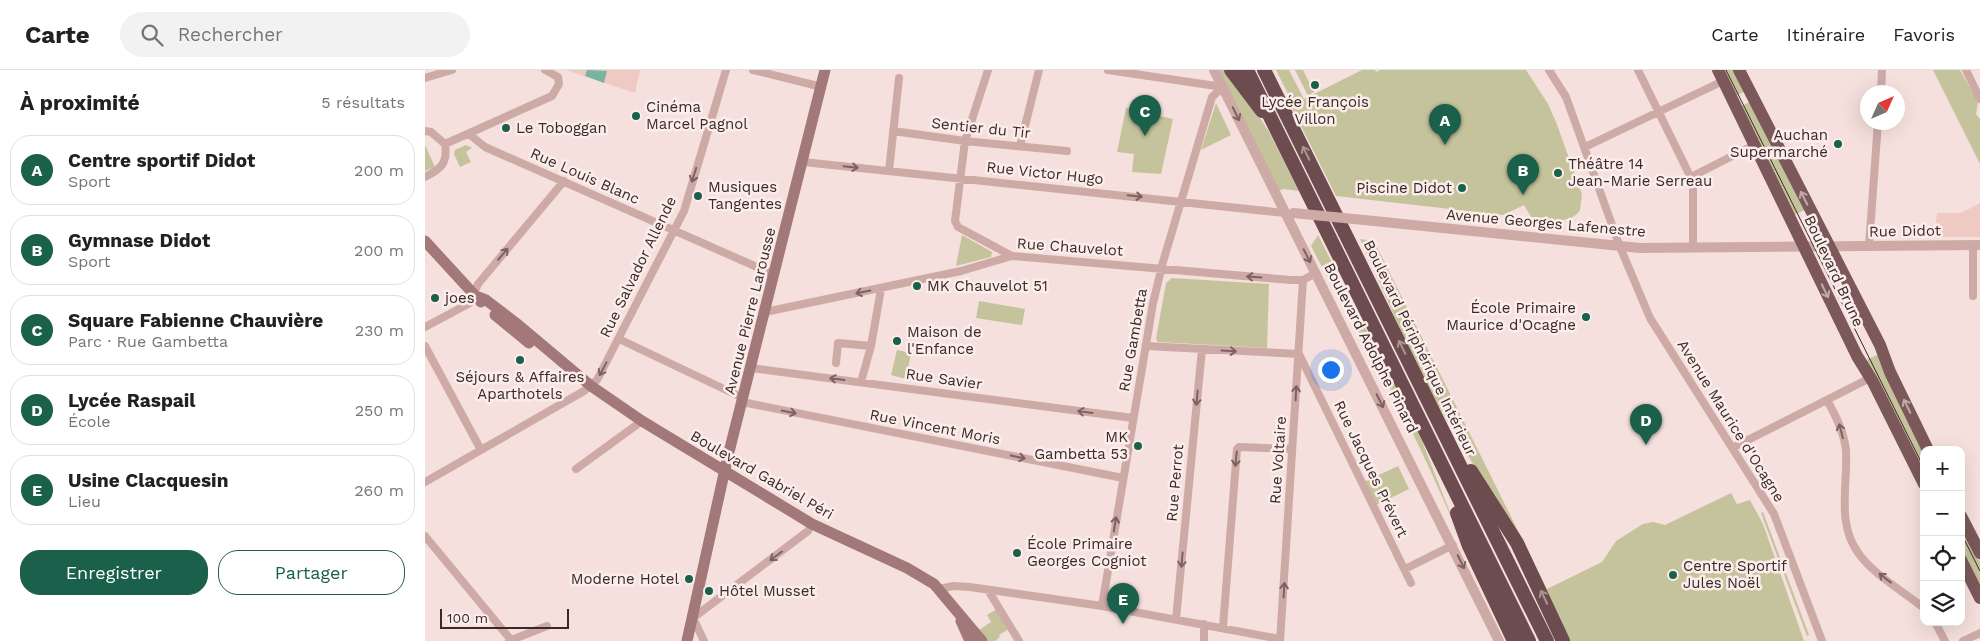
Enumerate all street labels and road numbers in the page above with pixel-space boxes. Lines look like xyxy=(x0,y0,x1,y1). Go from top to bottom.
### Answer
street label: Sentier du Tir xyxy=(931,114,1031,142)
street label: Rue Louis Blanc xyxy=(528,144,642,208)
street label: Rue Victor Hugo xyxy=(986,158,1104,188)
street label: Rue Salvador Allende xyxy=(596,193,680,341)
street label: Avenue Georges Lafenestre xyxy=(1445,205,1647,241)
street label: Boulevard Brune xyxy=(1800,212,1868,330)
street label: Rue Didot xyxy=(1869,221,1942,241)
street label: Avenue Pierre Larousse xyxy=(720,225,780,397)
street label: Rue Chauvelot xyxy=(1016,234,1124,260)
street label: Boulevard Périphérique Intérieur xyxy=(1360,237,1480,459)
street label: Boulevard Adolphe Pinard xyxy=(1320,260,1422,436)
street label: Rue Gambetta xyxy=(1115,287,1151,393)
street label: Avenue Maurice d'Ocagne xyxy=(1674,337,1788,505)
street label: Rue Savier xyxy=(905,365,983,393)
street label: Rue Jacques Prévert xyxy=(1330,398,1412,541)
street label: Rue Vincent Moris xyxy=(868,406,1002,449)
street label: Rue Voltaire xyxy=(1266,416,1290,504)
street label: Boulevard Gabriel Péri xyxy=(687,427,837,523)
street label: Rue Perrot xyxy=(1163,443,1187,522)

